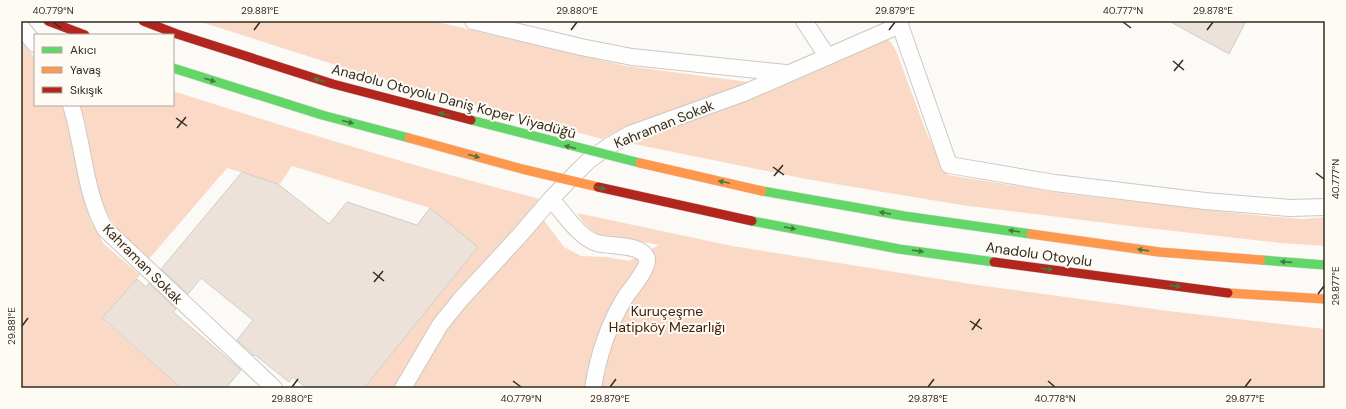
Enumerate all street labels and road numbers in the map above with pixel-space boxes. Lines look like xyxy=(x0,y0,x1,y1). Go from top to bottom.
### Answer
street label: Anadolu Otoyolu Daniş Koper Viyadüğü xyxy=(330,60,578,142)
street label: Kahraman Sokak xyxy=(611,96,717,152)
street label: Kahraman Sokak xyxy=(99,220,187,308)
street label: Anadolu Otoyolu xyxy=(985,238,1093,270)

